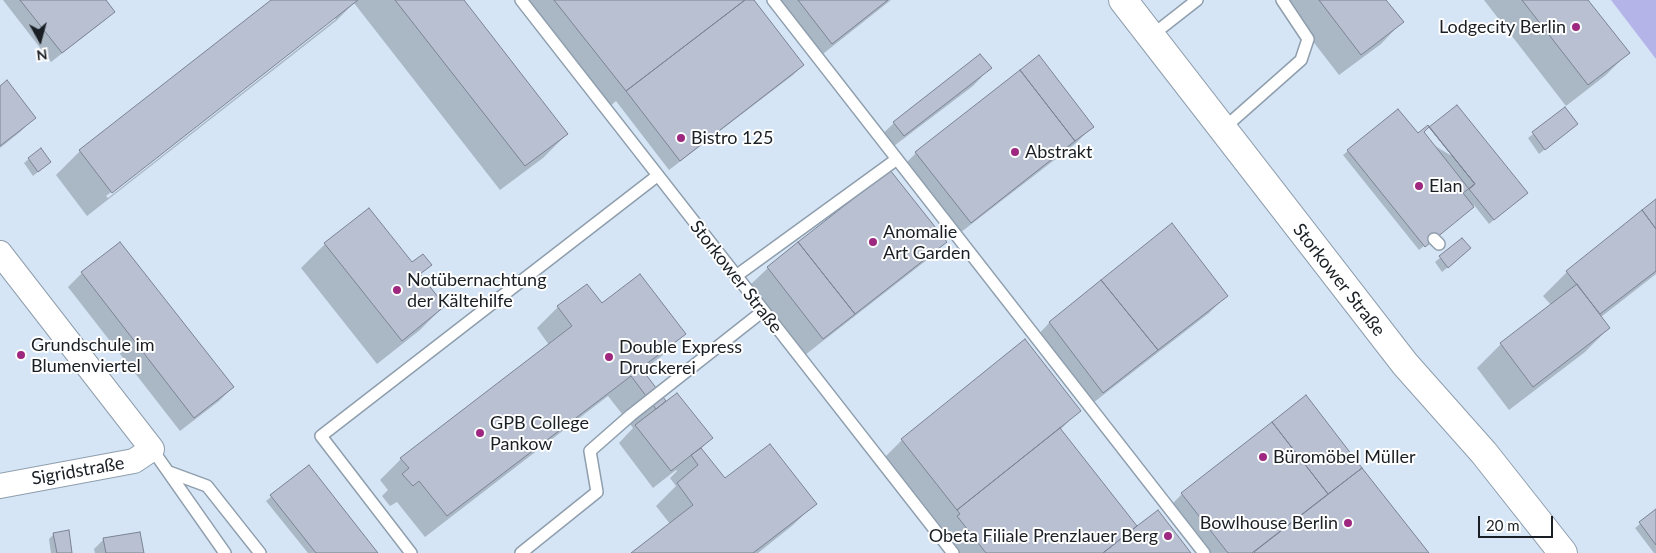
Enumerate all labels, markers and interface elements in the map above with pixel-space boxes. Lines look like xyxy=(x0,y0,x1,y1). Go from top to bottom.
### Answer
north arrow xyxy=(15,15,65,65)
place label: Lodgecity Berlin xyxy=(1439,16,1566,38)
marker: Lodgecity Berlin xyxy=(1570,21,1582,33)
text: N xyxy=(36,46,48,64)
place label: Bistro 125 xyxy=(691,127,773,149)
marker: Bistro 125 xyxy=(675,132,687,144)
place label: Abstrakt xyxy=(1025,141,1092,163)
marker: Abstrakt xyxy=(1009,146,1021,158)
place label: Elan xyxy=(1429,175,1463,197)
marker: Elan xyxy=(1413,180,1425,192)
street label: Storkower Straße xyxy=(685,216,787,338)
street label: Storkower Straße xyxy=(1288,219,1390,341)
place label: Anomalie Art Garden xyxy=(883,221,971,264)
marker: Anomalie Art Garden xyxy=(867,236,879,248)
place label: Notübernachtung der Kältehilfe xyxy=(407,269,547,312)
marker: Notübernachtung der Kältehilfe xyxy=(391,284,403,296)
place label: Grundschule im Blumenviertel xyxy=(31,334,155,376)
place label: Double Express Druckerei xyxy=(619,336,742,378)
marker: Grundschule im Blumenviertel xyxy=(15,349,27,361)
marker: Double Express Druckerei xyxy=(603,351,615,363)
place label: GPB College Pankow xyxy=(490,412,589,454)
marker: GPB College Pankow xyxy=(474,427,486,439)
place label: Büromöbel Müller xyxy=(1273,446,1415,468)
marker: Büromöbel Müller xyxy=(1257,451,1269,463)
street label: Sigridstraße xyxy=(30,452,126,490)
scale bar xyxy=(1481,506,1556,538)
place label: Bowlhouse Berlin xyxy=(1200,512,1338,534)
text: 20 m xyxy=(1486,516,1520,534)
marker: Bowlhouse Berlin xyxy=(1342,517,1354,529)
place label: Obeta Filiale Prenzlauer Berg xyxy=(929,525,1158,547)
marker: Obeta Filiale Prenzlauer Berg xyxy=(1162,530,1174,542)

